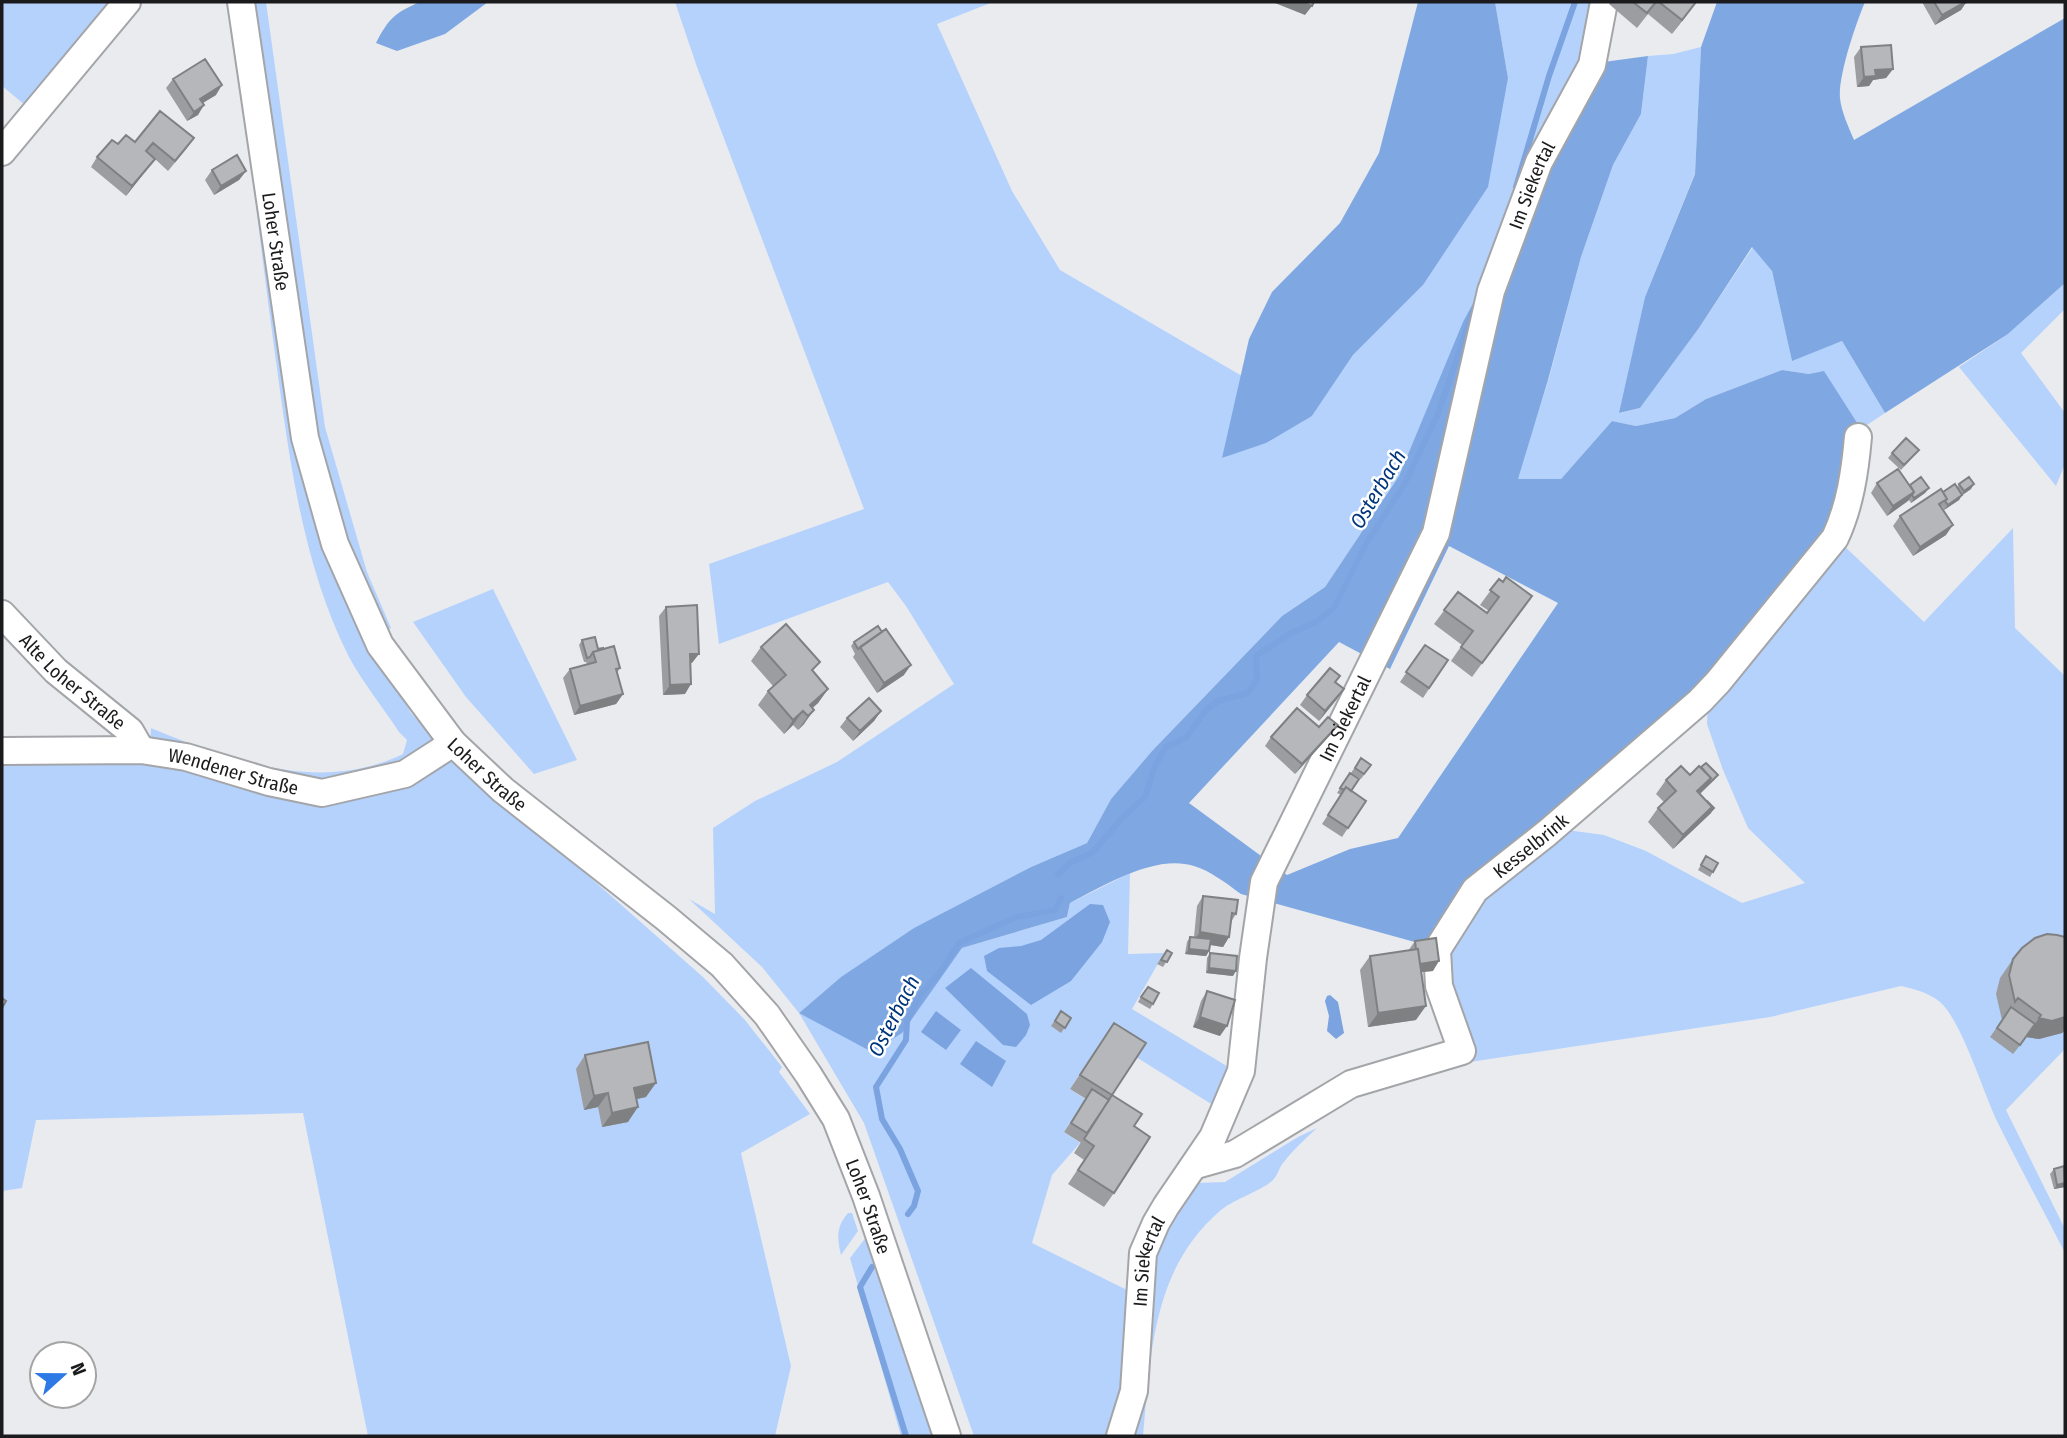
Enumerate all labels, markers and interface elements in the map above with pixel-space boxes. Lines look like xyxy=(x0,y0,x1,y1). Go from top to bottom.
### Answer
street label: Im Siekertal xyxy=(1504,137,1560,232)
street label: Loher Straße xyxy=(258,191,295,292)
water label: Osterbach xyxy=(1344,445,1412,533)
street label: Alte Loher Straße xyxy=(15,629,130,734)
street label: Im Siekertal xyxy=(1314,672,1375,765)
street label: Loher Straße xyxy=(443,732,532,816)
street label: Wendener Straße xyxy=(167,743,301,799)
street label: Kesselbrink xyxy=(1488,808,1573,883)
water label: Osterbach xyxy=(863,971,925,1061)
street label: Loher Straße xyxy=(841,1156,896,1257)
street label: Im Siekertal xyxy=(1128,1212,1169,1307)
north arrow xyxy=(28,1340,98,1410)
text: N xyxy=(66,1360,91,1379)

